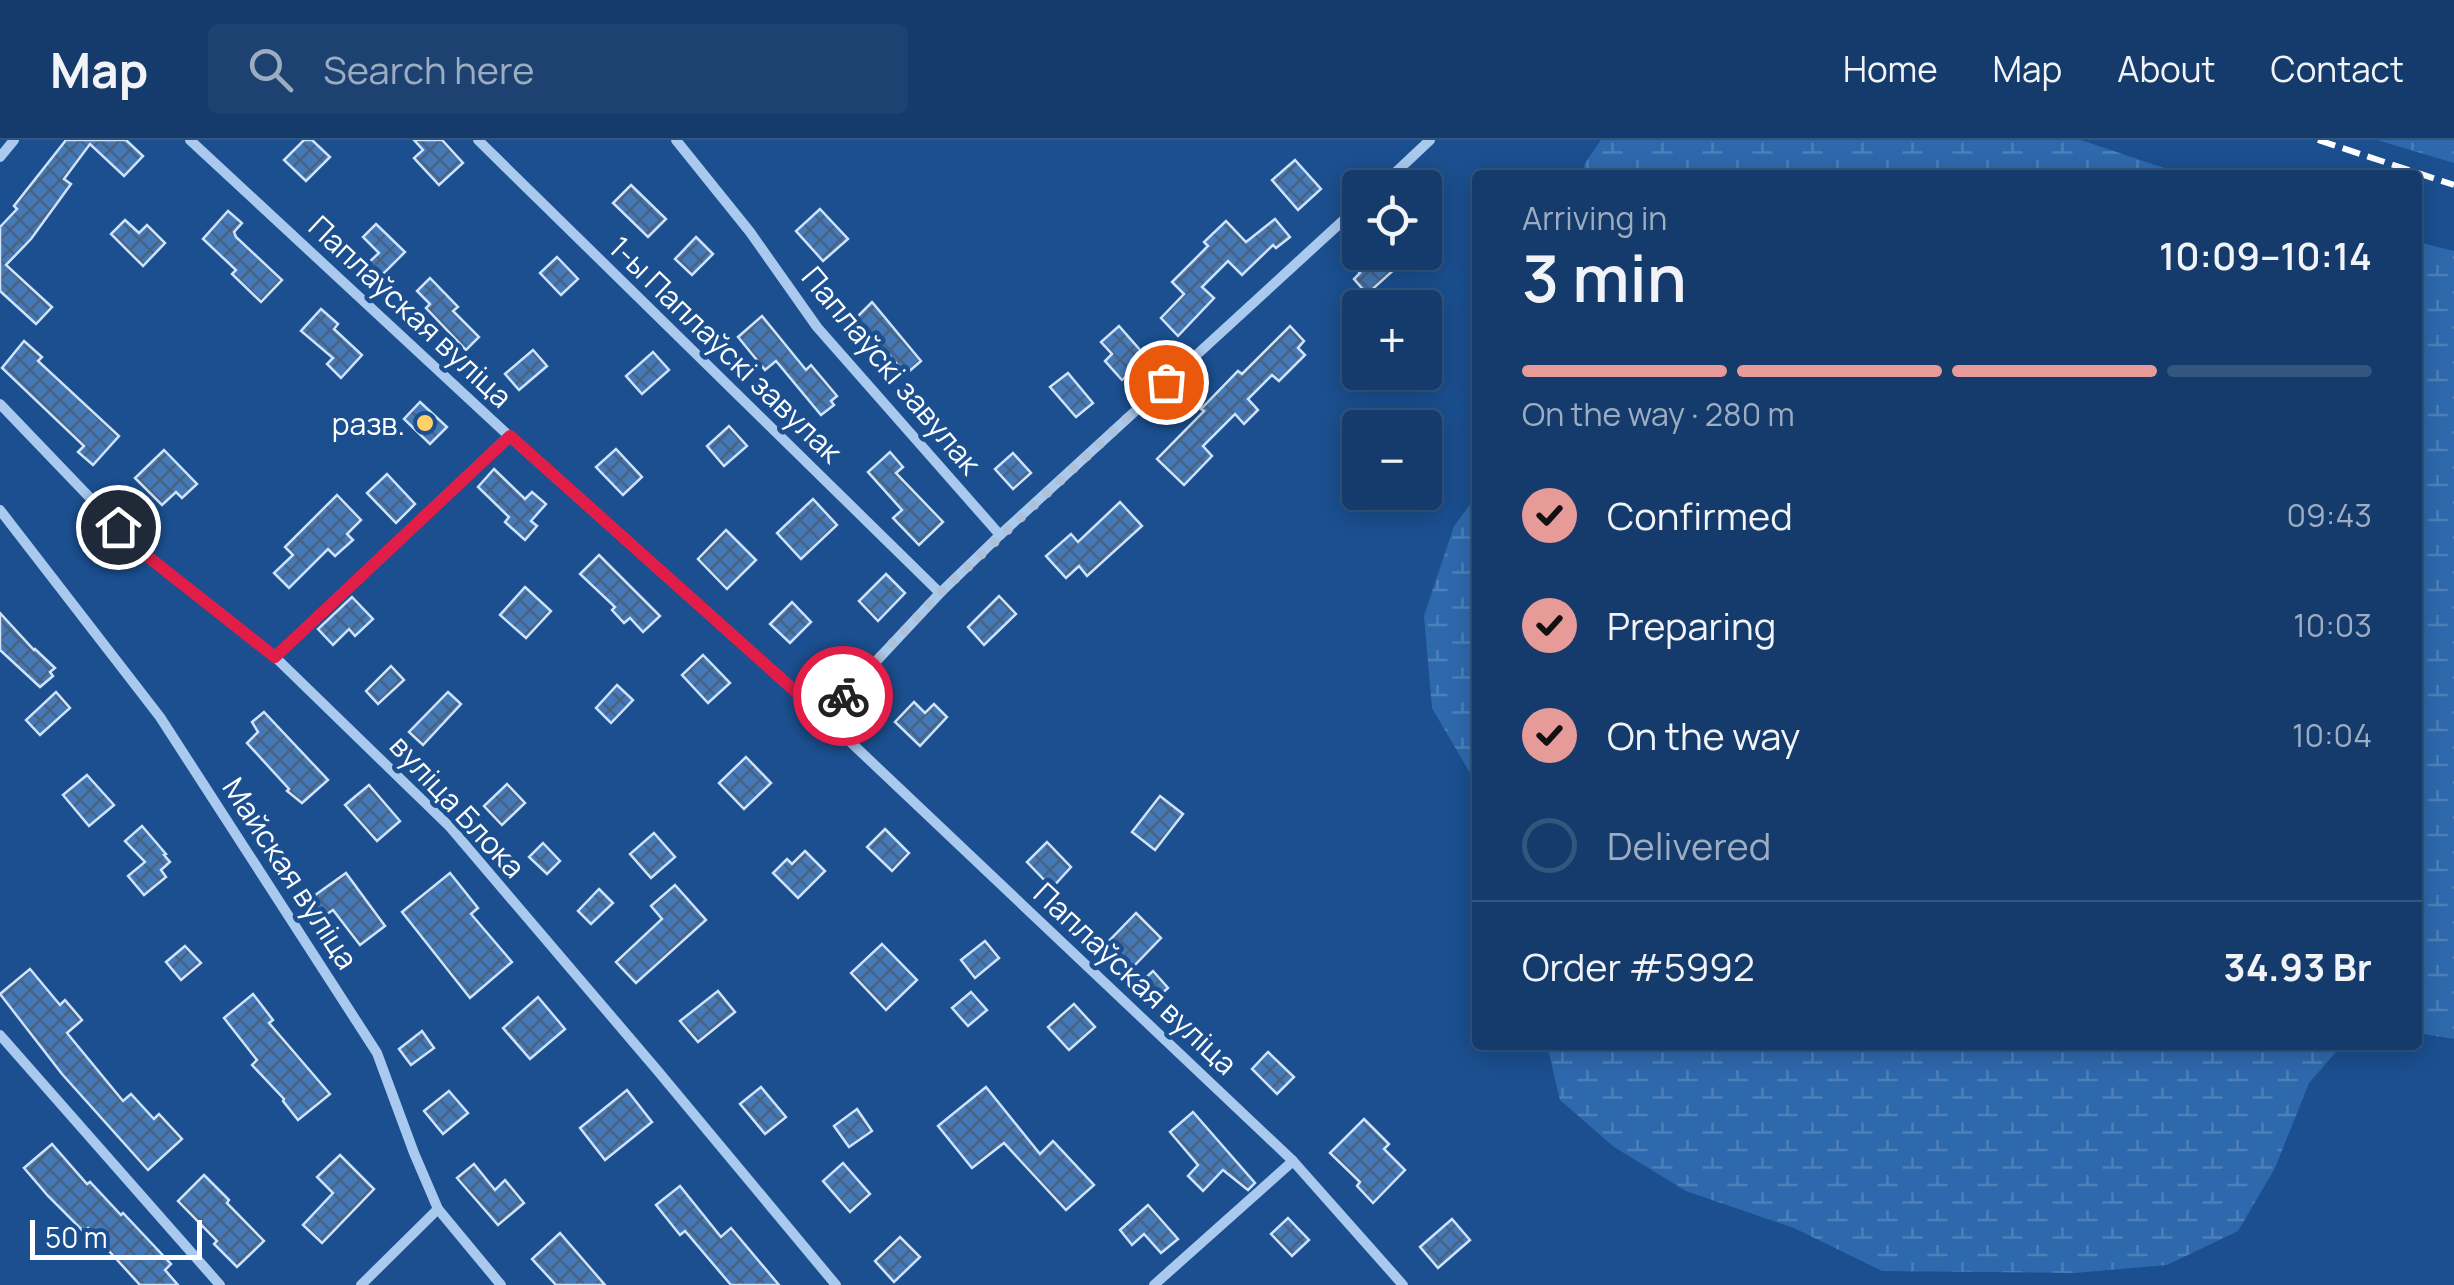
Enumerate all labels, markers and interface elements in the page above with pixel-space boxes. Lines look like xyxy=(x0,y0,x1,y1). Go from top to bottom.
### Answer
search box xyxy=(208,24,908,114)
text: Map xyxy=(50,37,148,102)
icon: search xyxy=(243,42,298,97)
text: Search here xyxy=(323,43,534,95)
text: Home xyxy=(1843,45,1938,93)
text: Map xyxy=(1993,45,2062,93)
text: About xyxy=(2117,45,2216,93)
text: Contact xyxy=(2271,45,2404,93)
map controls xyxy=(1342,170,1442,510)
button: locate xyxy=(1342,170,1442,270)
text: Arriving in xyxy=(1522,196,1667,240)
street label: Паплаўская вуліца xyxy=(300,206,522,416)
street label: 1-ы Паплаўскі завулак xyxy=(600,227,852,472)
text: 10:09–10:14 xyxy=(2159,229,2372,281)
text: 3 min xyxy=(1522,233,1687,322)
street label: Паплаўскі завулак xyxy=(793,258,992,483)
button: + xyxy=(1342,290,1442,390)
pin xyxy=(1124,340,1209,425)
icon: bag xyxy=(1139,355,1194,410)
text: On the way · 280 m xyxy=(1522,392,1795,436)
place label: разв. xyxy=(332,403,405,444)
button: − xyxy=(1342,410,1442,510)
marker: разв. xyxy=(414,412,436,434)
pin xyxy=(76,485,161,570)
icon: check xyxy=(1522,488,1577,543)
text: Confirmed xyxy=(1607,489,1793,541)
text: 09:43 xyxy=(2286,493,2372,537)
icon: home xyxy=(91,500,146,555)
icon: check xyxy=(1522,598,1577,653)
text: Preparing xyxy=(1607,599,1776,651)
text: 10:03 xyxy=(2293,603,2372,647)
courier xyxy=(793,646,893,746)
icon: bike xyxy=(816,669,871,724)
icon: check xyxy=(1522,708,1577,763)
text: On the way xyxy=(1607,709,1800,761)
text: 10:04 xyxy=(2292,713,2372,757)
street label: вуліца Блока xyxy=(381,726,535,886)
street label: Майская вуліца xyxy=(214,769,368,977)
text: Delivered xyxy=(1607,819,1771,871)
street label: Паплаўская вуліца xyxy=(1025,873,1247,1083)
text: Order #5992 xyxy=(1522,940,1755,992)
text: 34.93 Br xyxy=(2224,940,2372,992)
scale bar xyxy=(30,1215,202,1260)
text: 50 m xyxy=(45,1218,108,1256)

